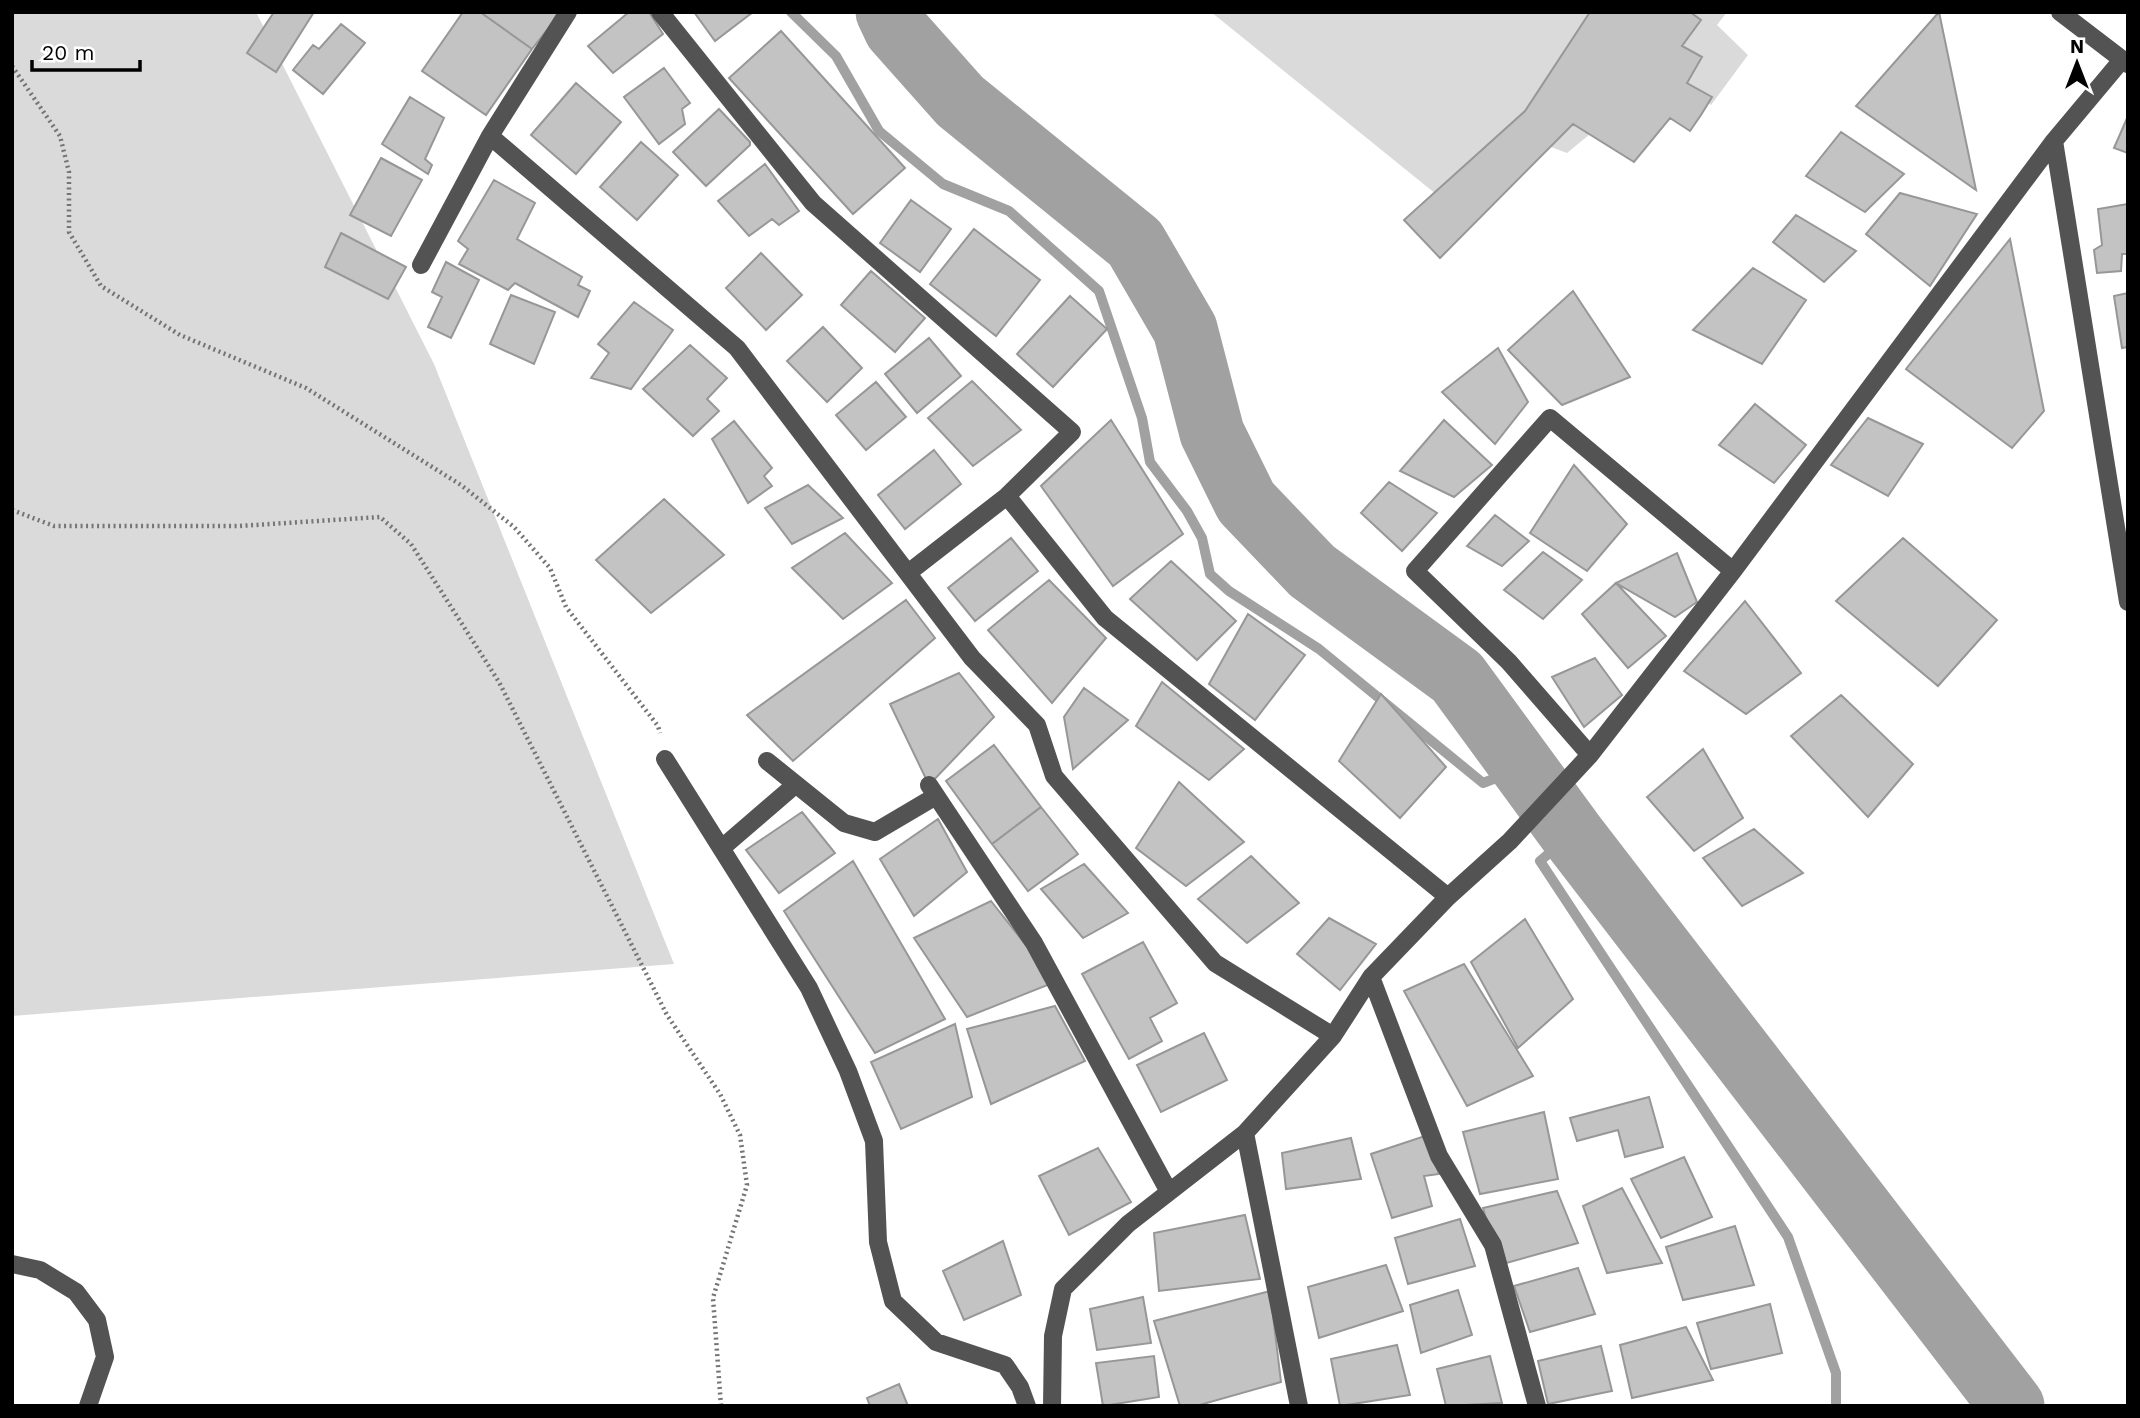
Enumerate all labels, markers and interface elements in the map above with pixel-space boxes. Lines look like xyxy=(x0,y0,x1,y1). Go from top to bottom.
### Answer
scale bar xyxy=(32,28,140,72)
north arrow xyxy=(2042,28,2112,98)
text: N xyxy=(2070,35,2084,58)
text: 20 m xyxy=(42,40,94,65)

